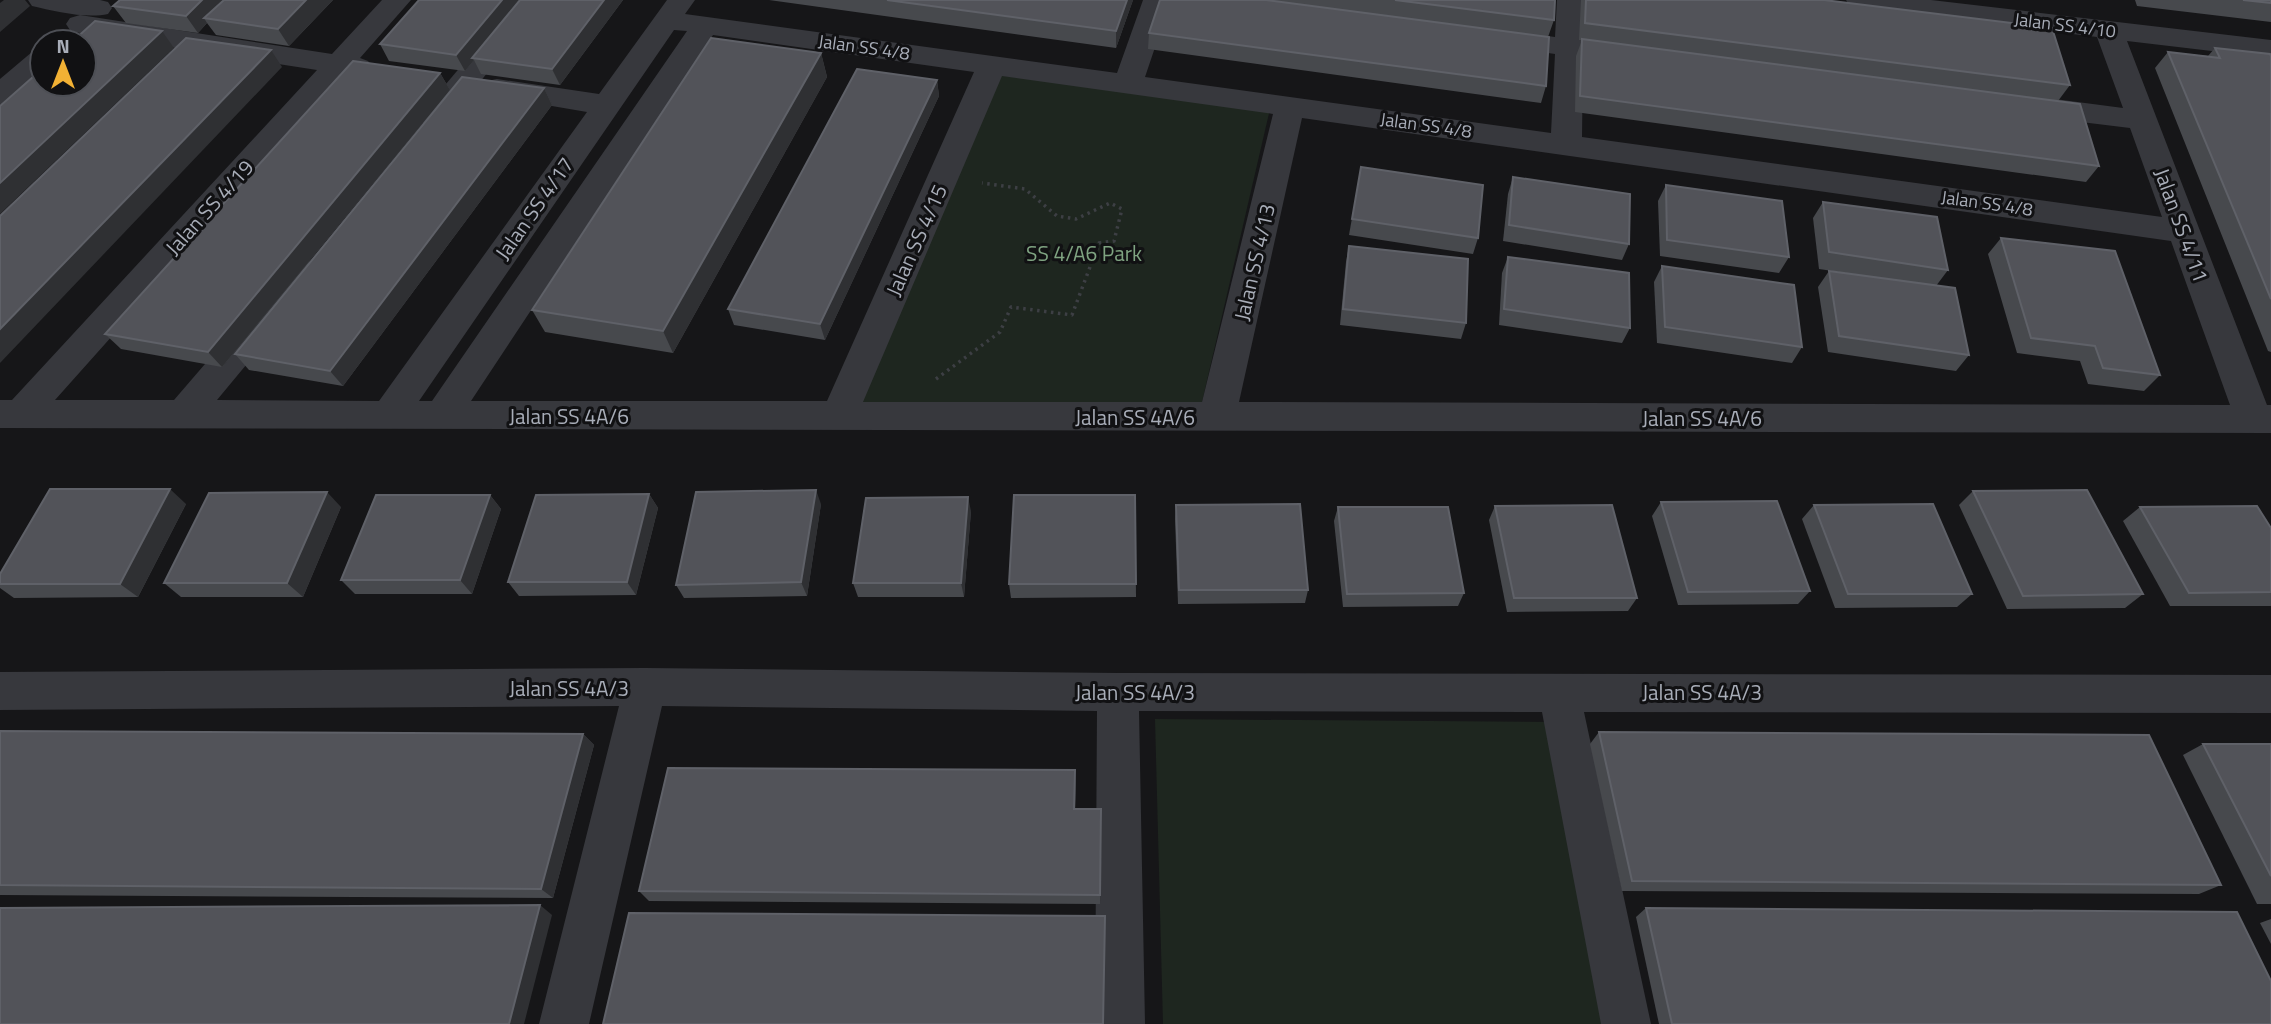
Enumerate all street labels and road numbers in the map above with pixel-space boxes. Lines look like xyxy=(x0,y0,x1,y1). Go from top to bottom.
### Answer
street label: Jalan SS 4/10 xyxy=(2013,5,2117,45)
street label: Jalan SS 4/8 xyxy=(817,27,911,67)
street label: Jalan SS 4/8 xyxy=(1379,105,1473,145)
street label: Jalan SS 4/17 xyxy=(487,150,581,266)
street label: Jalan SS 4/19 xyxy=(157,152,261,262)
street label: Jalan SS 4/11 xyxy=(2147,164,2217,286)
street label: Jalan SS 4/15 xyxy=(877,179,955,301)
street label: Jalan SS 4/8 xyxy=(1940,183,2034,223)
street label: Jalan SS 4/13 xyxy=(1225,200,1283,324)
street label: Jalan SS 4A/6 xyxy=(509,400,629,432)
street label: Jalan SS 4A/6 xyxy=(1075,401,1195,433)
street label: Jalan SS 4A/6 xyxy=(1642,402,1762,434)
street label: Jalan SS 4A/3 xyxy=(509,672,629,704)
street label: Jalan SS 4A/3 xyxy=(1075,676,1195,708)
street label: Jalan SS 4A/3 xyxy=(1642,676,1762,708)

